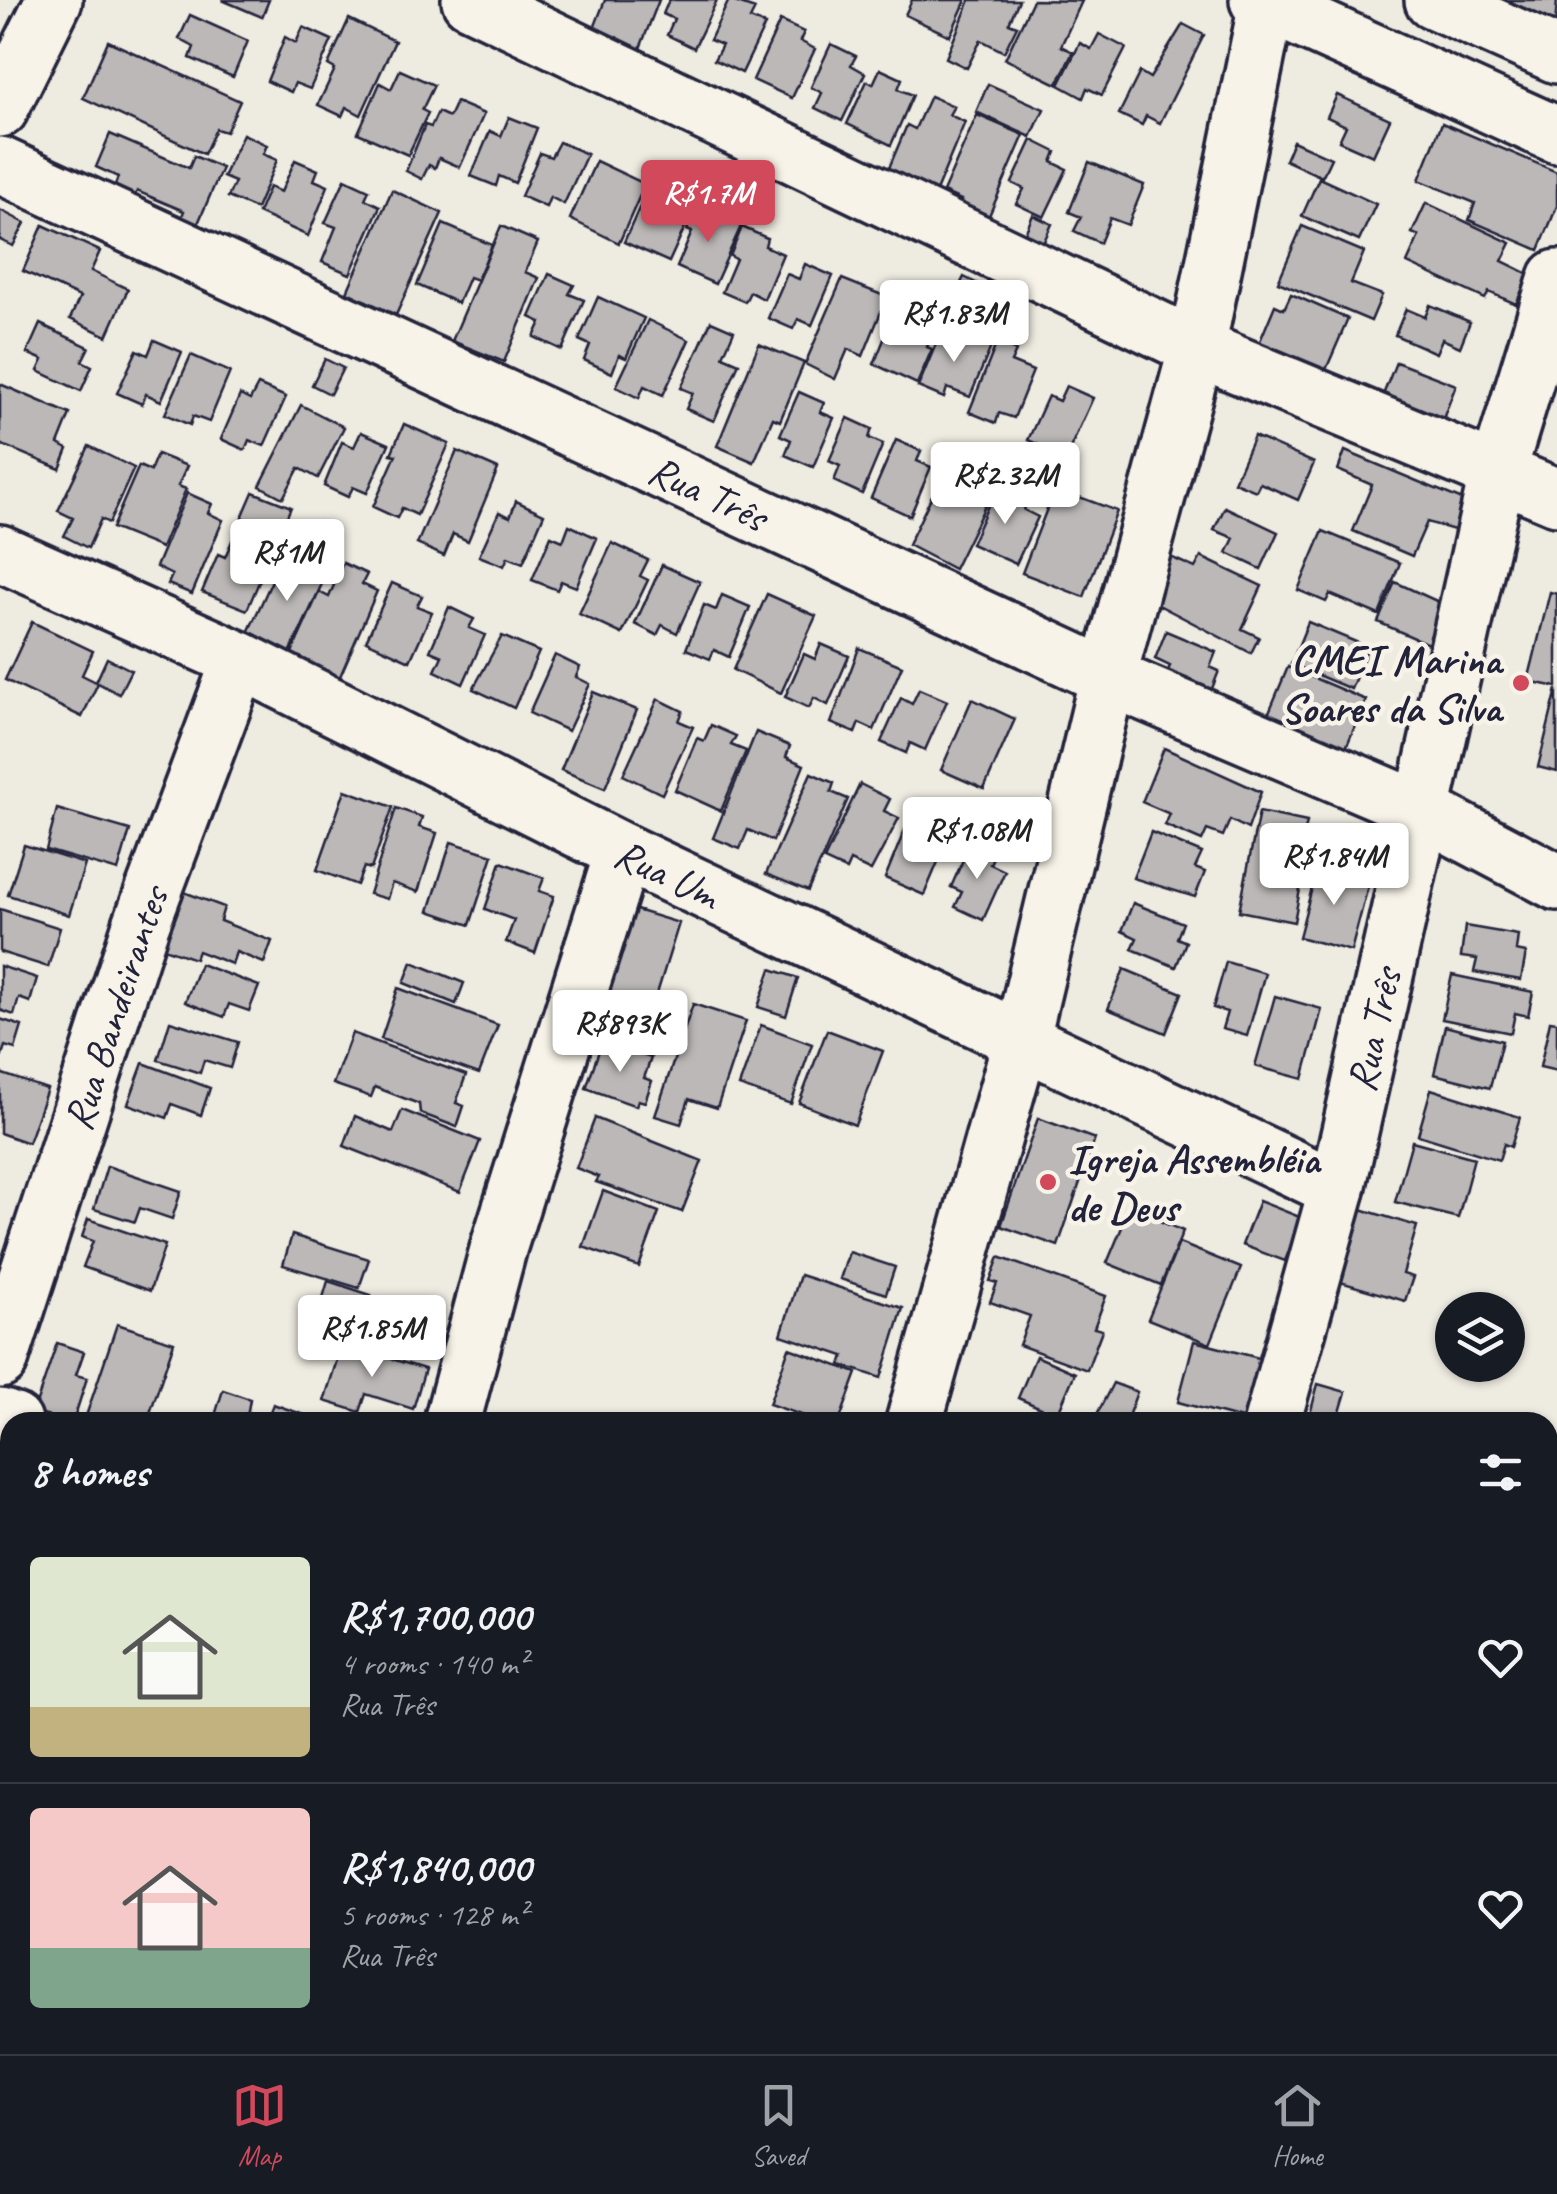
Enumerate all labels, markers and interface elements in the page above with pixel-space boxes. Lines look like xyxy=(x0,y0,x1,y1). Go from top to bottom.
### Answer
pin: R$1.7M xyxy=(627,160,789,245)
text: R$1.7M xyxy=(663,172,753,213)
pin: R$1.83M xyxy=(862,280,1046,365)
text: R$1.83M xyxy=(902,292,1006,333)
pin: R$2.32M xyxy=(913,442,1097,527)
street label: Rua Três xyxy=(640,443,778,545)
text: R$2.32M xyxy=(953,454,1057,495)
pin: R$1M xyxy=(228,519,346,604)
text: R$1M xyxy=(252,531,322,572)
place label: CMEI Marina Soares da Silva xyxy=(1280,634,1504,735)
marker: CMEI Marina Soares da Silva xyxy=(1510,672,1532,694)
pin: R$1.08M xyxy=(885,797,1069,882)
text: R$1.08M xyxy=(925,809,1029,850)
pin: R$1.84M xyxy=(1242,823,1426,908)
street label: Rua Um xyxy=(606,827,730,923)
text: R$1.84M xyxy=(1282,835,1386,876)
street label: Rua Bandeirantes xyxy=(51,876,182,1137)
street label: Rua Três xyxy=(1335,960,1414,1097)
pin: R$893K xyxy=(539,990,701,1075)
text: R$893K xyxy=(575,1002,665,1043)
place label: Igreja Assembléia de Deus xyxy=(1068,1133,1322,1234)
marker: Igreja Assembléia de Deus xyxy=(1037,1171,1059,1193)
map controls xyxy=(1435,1292,1525,1382)
button: layers xyxy=(1435,1292,1525,1382)
pin: R$1.85M xyxy=(280,1295,464,1380)
text: R$1.85M xyxy=(320,1307,424,1348)
icon: filters xyxy=(1473,1445,1528,1500)
text: 8 homes xyxy=(30,1446,149,1499)
text: R$1,700,000 xyxy=(340,1590,531,1643)
icon: home xyxy=(110,1597,230,1717)
icon: heart xyxy=(1473,1630,1528,1685)
text: 4 rooms · 140 m² xyxy=(340,1643,527,1684)
text: Rua Três xyxy=(340,1684,435,1725)
text: R$1,840,000 xyxy=(340,1841,531,1894)
icon: home xyxy=(110,1848,230,1968)
icon: heart xyxy=(1473,1881,1528,1936)
text: 5 rooms · 128 m² xyxy=(340,1894,527,1935)
text: Rua Três xyxy=(340,1935,435,1976)
tab: Map xyxy=(232,2078,287,2173)
tab: Saved xyxy=(751,2078,806,2173)
tab: Home xyxy=(1270,2078,1325,2173)

